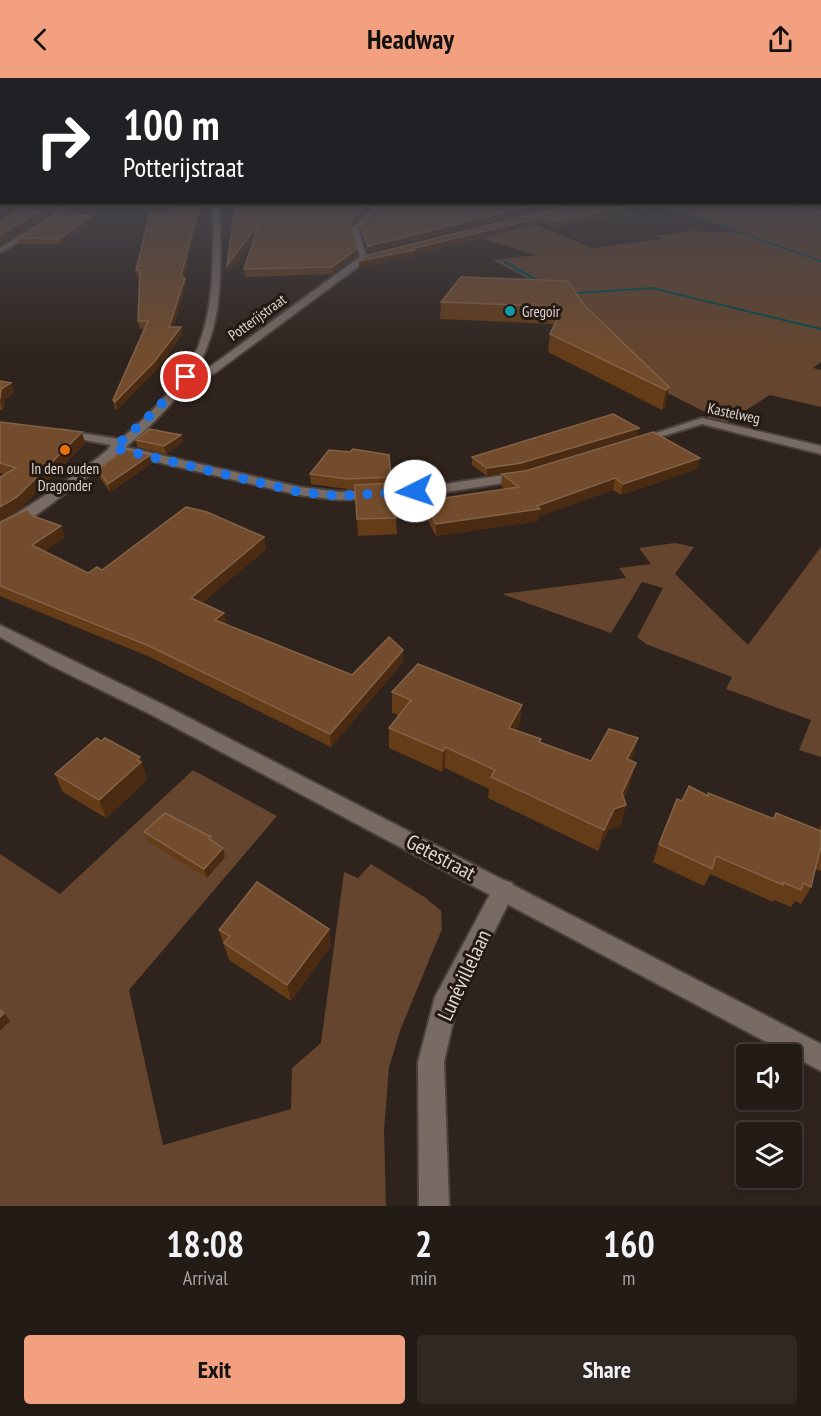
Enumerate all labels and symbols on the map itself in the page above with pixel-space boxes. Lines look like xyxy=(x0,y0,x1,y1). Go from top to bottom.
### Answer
street label: Potterijstraat xyxy=(224,290,290,344)
place label: Gregoir xyxy=(522,302,561,321)
marker: Gregoir xyxy=(503,304,517,318)
pin xyxy=(160,351,211,402)
street label: Kastelweg xyxy=(706,398,762,428)
marker: In den ouden Dragonder xyxy=(58,443,72,457)
place label: In den ouden Dragonder xyxy=(31,459,99,495)
position arrow xyxy=(383,459,447,523)
street label: Getestraat xyxy=(402,828,480,887)
street label: Lunévillelaan xyxy=(431,925,497,1025)

